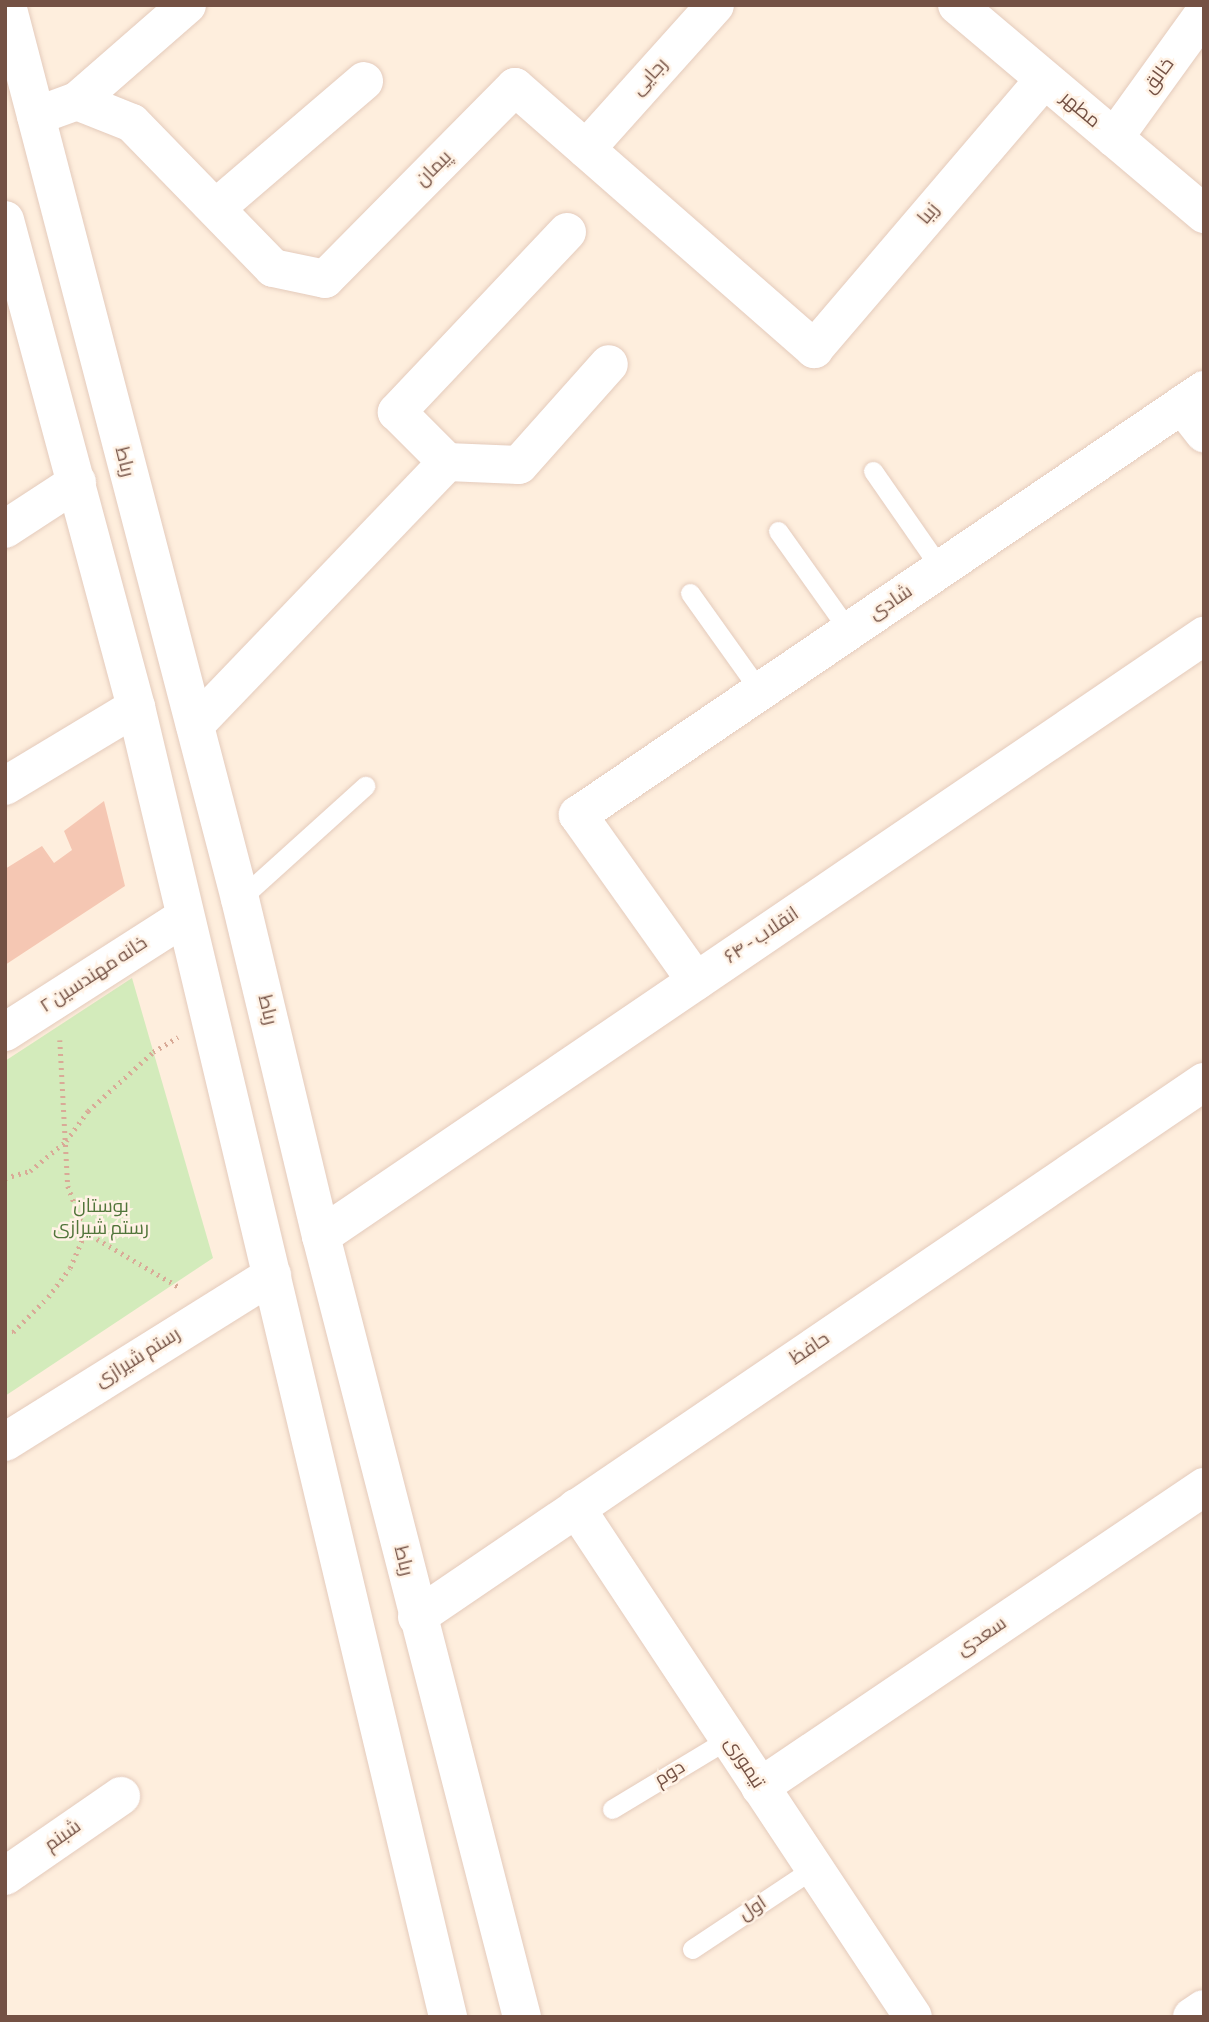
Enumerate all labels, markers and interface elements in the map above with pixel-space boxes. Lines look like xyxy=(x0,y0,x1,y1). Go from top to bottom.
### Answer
street label: رجایی xyxy=(627,53,673,101)
street label: خالق xyxy=(1138,54,1180,98)
street label: مطهر xyxy=(1056,87,1104,133)
street label: پیمان xyxy=(411,146,457,192)
street label: زیبا xyxy=(913,199,945,229)
street label: رباط xyxy=(109,445,139,479)
street label: شادی xyxy=(865,580,917,626)
street label: انقلاب - ۶۴ xyxy=(720,903,804,969)
street label: خانه مهندسین ۲ xyxy=(36,932,152,1018)
street label: رباط xyxy=(252,993,282,1027)
park label: بوستان رستم شیرازی xyxy=(53,1196,149,1240)
street label: رستم شیرازی xyxy=(91,1323,185,1393)
street label: حافظ xyxy=(786,1328,834,1370)
street label: رباط xyxy=(388,1544,418,1578)
street label: سعدی xyxy=(953,1612,1011,1662)
street label: تیموری xyxy=(719,1733,769,1793)
street label: دوم xyxy=(651,1756,689,1792)
street label: شبنم xyxy=(40,1815,86,1857)
street label: اول xyxy=(735,1892,771,1926)

